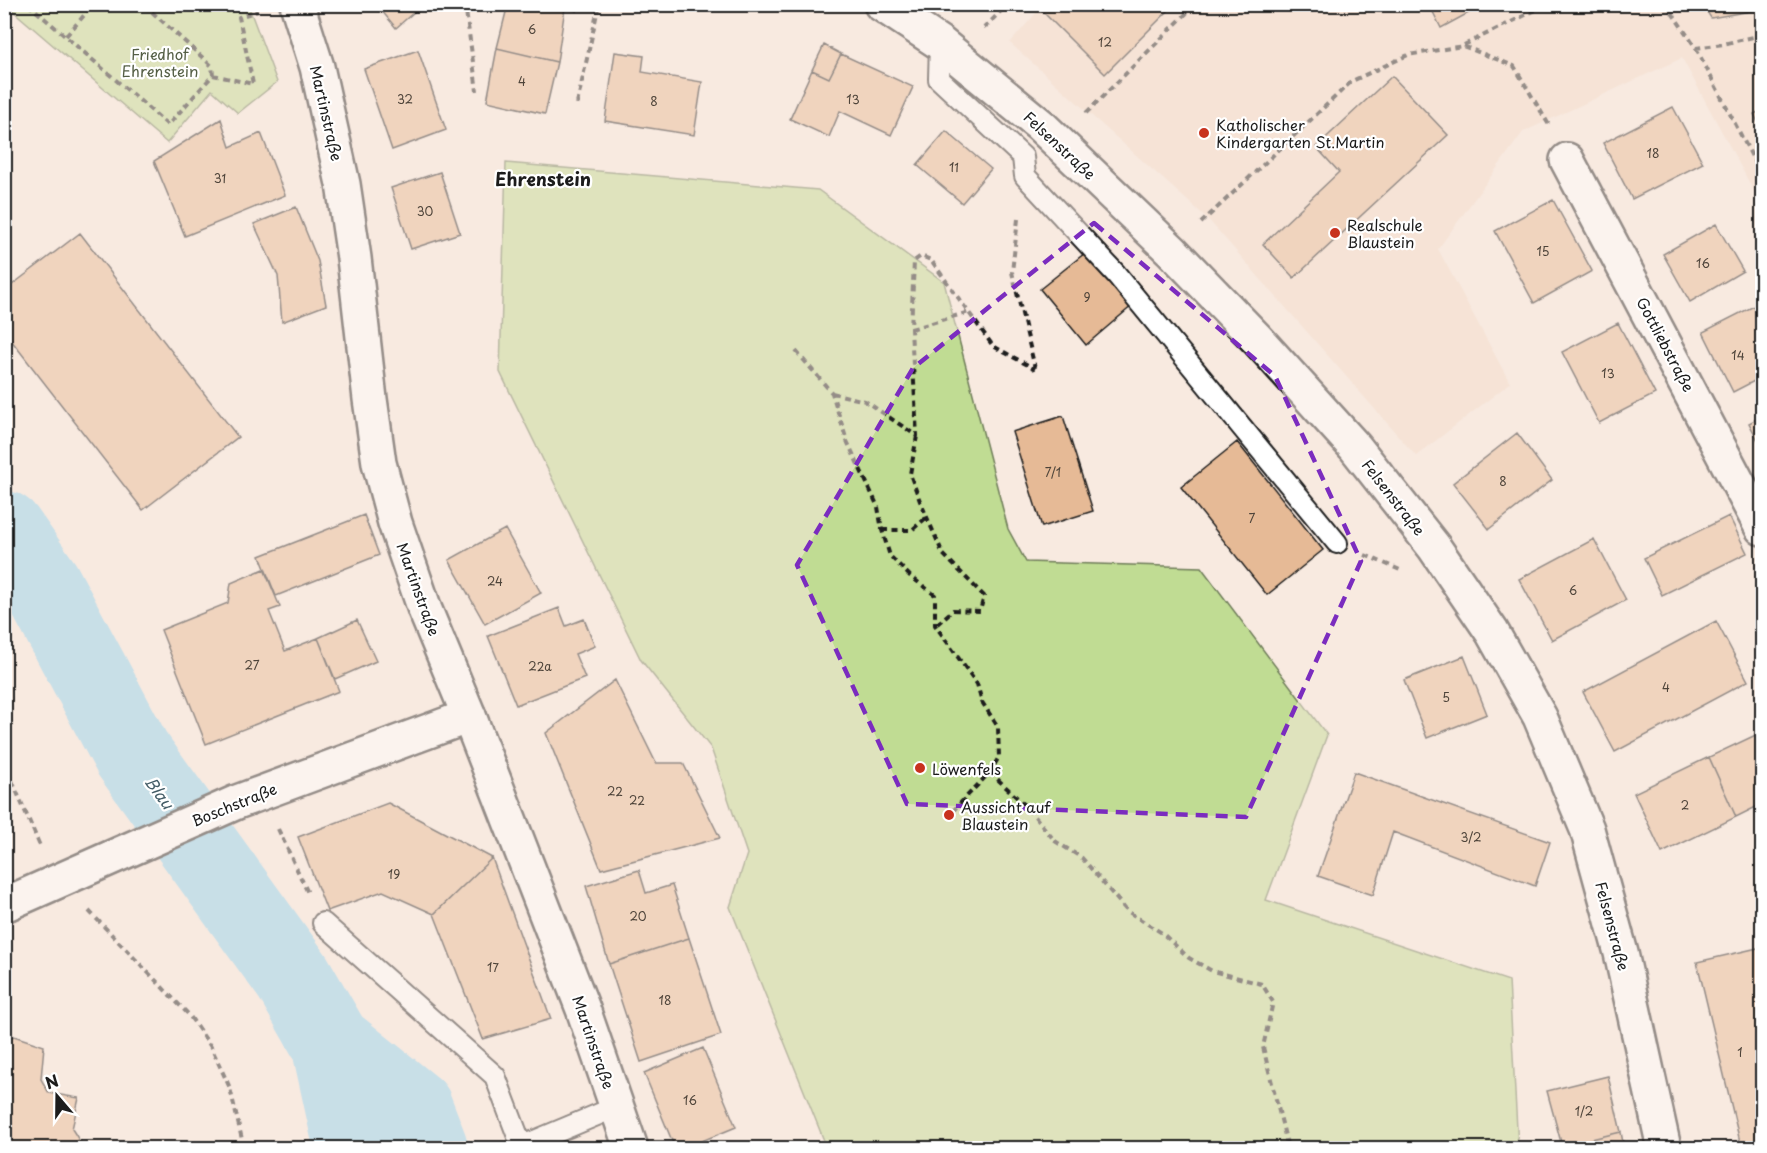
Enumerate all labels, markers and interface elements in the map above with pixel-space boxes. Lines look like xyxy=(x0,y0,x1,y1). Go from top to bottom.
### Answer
house number: 6 xyxy=(528,20,536,38)
house number: 12 xyxy=(1098,33,1112,51)
park label: Friedhof Ehrenstein xyxy=(122,42,198,82)
street label: Martinstraße xyxy=(305,63,349,163)
house number: 4 xyxy=(518,72,526,90)
house number: 32 xyxy=(397,90,413,108)
house number: 13 xyxy=(846,90,860,108)
house number: 8 xyxy=(650,92,658,110)
street label: Felsenstraße xyxy=(1019,105,1101,185)
place label: Katholischer Kindergarten St.Martin xyxy=(1216,113,1384,153)
marker: Katholischer Kindergarten St.Martin xyxy=(1197,126,1211,140)
house number: 18 xyxy=(1647,144,1659,162)
house number: 11 xyxy=(949,158,959,176)
district label: Ehrenstein xyxy=(495,165,591,192)
house number: 31 xyxy=(214,169,226,187)
house number: 30 xyxy=(417,202,434,220)
place label: Realschule Blaustein xyxy=(1347,213,1423,253)
marker: Realschule Blaustein xyxy=(1328,226,1342,240)
house number: 15 xyxy=(1536,242,1550,260)
house number: 16 xyxy=(1696,254,1710,272)
house number: 9 xyxy=(1083,288,1091,306)
street label: Gottliebstraße xyxy=(1631,292,1701,396)
house number: 14 xyxy=(1731,346,1745,364)
house number: 13 xyxy=(1601,364,1615,382)
street label: Felsenstraße xyxy=(1357,454,1431,540)
house number: 7/1 xyxy=(1045,463,1061,481)
house number: 8 xyxy=(1499,472,1507,490)
house number: 7 xyxy=(1249,509,1256,527)
street label: Martinstraße xyxy=(391,539,447,639)
house number: 24 xyxy=(487,572,503,590)
house number: 6 xyxy=(1569,581,1577,599)
house number: 27 xyxy=(245,656,260,674)
house number: 22a xyxy=(528,657,552,675)
house number: 4 xyxy=(1662,678,1670,696)
house number: 5 xyxy=(1442,688,1450,706)
place label: Löwenfels xyxy=(932,757,1001,780)
marker: Löwenfels xyxy=(913,761,927,775)
water label: Blau xyxy=(140,771,181,815)
street label: Boschstraße xyxy=(188,776,280,832)
house number: 22 xyxy=(607,782,623,800)
house number: 22 xyxy=(629,791,645,809)
place label: Aussicht auf Blaustein xyxy=(961,795,1051,835)
house number: 2 xyxy=(1681,796,1689,814)
marker: Aussicht auf Blaustein xyxy=(942,808,956,822)
house number: 3/2 xyxy=(1460,828,1482,846)
house number: 19 xyxy=(388,865,400,883)
street label: Felsenstraße xyxy=(1590,879,1636,973)
house number: 20 xyxy=(629,907,647,925)
house number: 17 xyxy=(487,958,499,976)
house number: 18 xyxy=(659,991,671,1009)
street label: Martinstraße xyxy=(567,992,621,1092)
house number: 1 xyxy=(1737,1043,1743,1061)
north arrow xyxy=(27,1066,87,1126)
text: N xyxy=(41,1068,62,1094)
house number: 16 xyxy=(683,1091,697,1109)
house number: 1/2 xyxy=(1575,1102,1593,1120)

